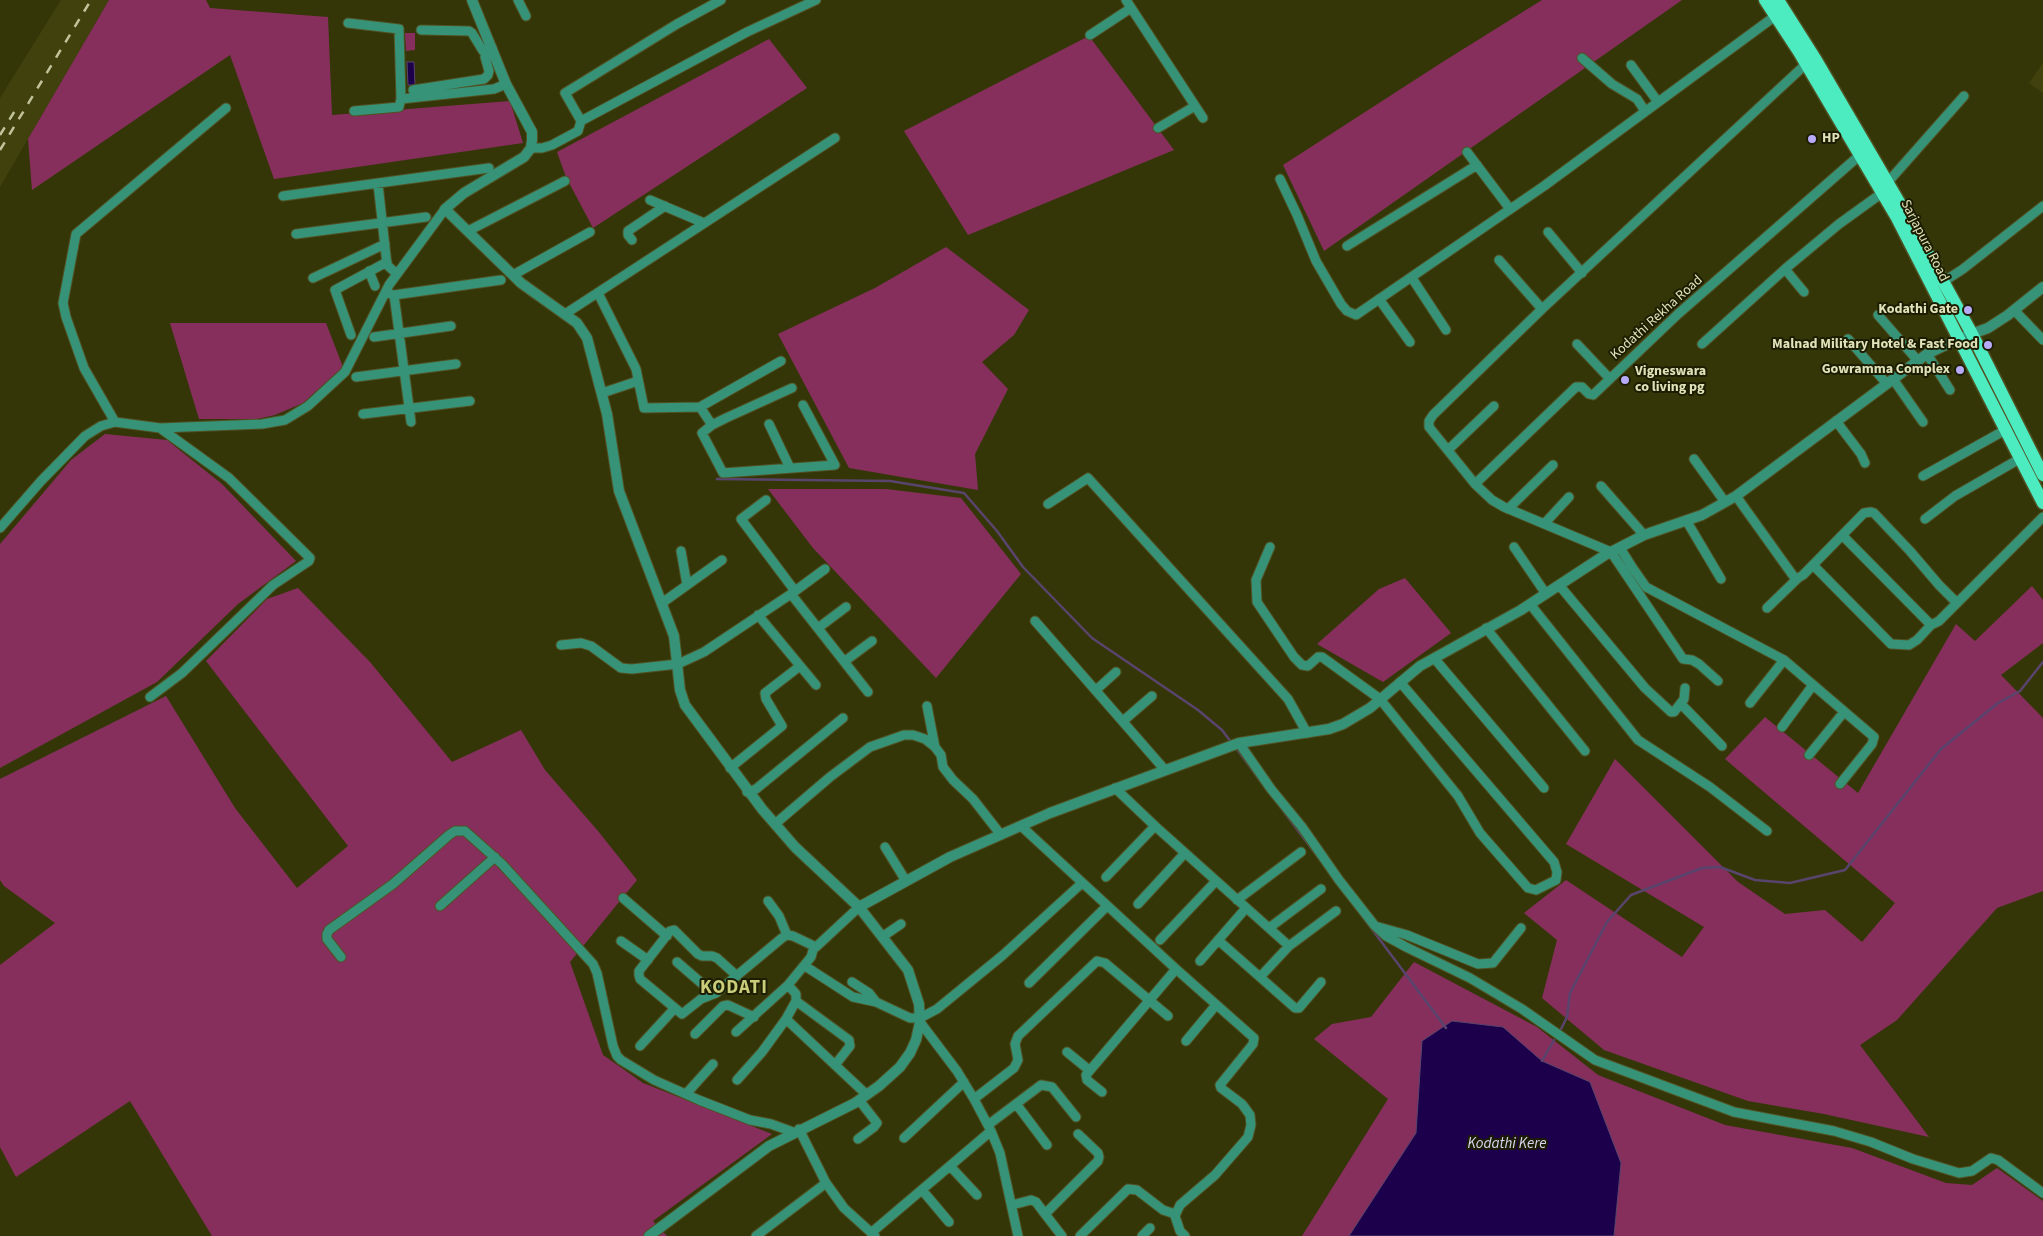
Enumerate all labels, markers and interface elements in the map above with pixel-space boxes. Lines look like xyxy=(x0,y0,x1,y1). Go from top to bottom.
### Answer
place label: HP xyxy=(1822,131,1840,147)
marker: HP xyxy=(1806,133,1818,145)
street label: Sarjapura Road xyxy=(1896,197,1952,285)
street label: Kodathi Rekha Road xyxy=(1608,272,1706,364)
place label: Kodathi Gate xyxy=(1878,302,1958,318)
marker: Kodathi Gate xyxy=(1962,304,1974,316)
place label: Malnad Military Hotel & Fast Food xyxy=(1772,337,1978,353)
marker: Malnad Military Hotel & Fast Food xyxy=(1982,339,1994,351)
place label: Gowramma Complex xyxy=(1822,362,1950,378)
place label: Vigneswara co living pg xyxy=(1635,364,1706,397)
marker: Gowramma Complex xyxy=(1954,364,1966,376)
marker: Vigneswara co living pg xyxy=(1619,374,1631,386)
district label: KODATI xyxy=(699,978,769,1000)
water label: Kodathi Kere xyxy=(1468,1136,1546,1154)

